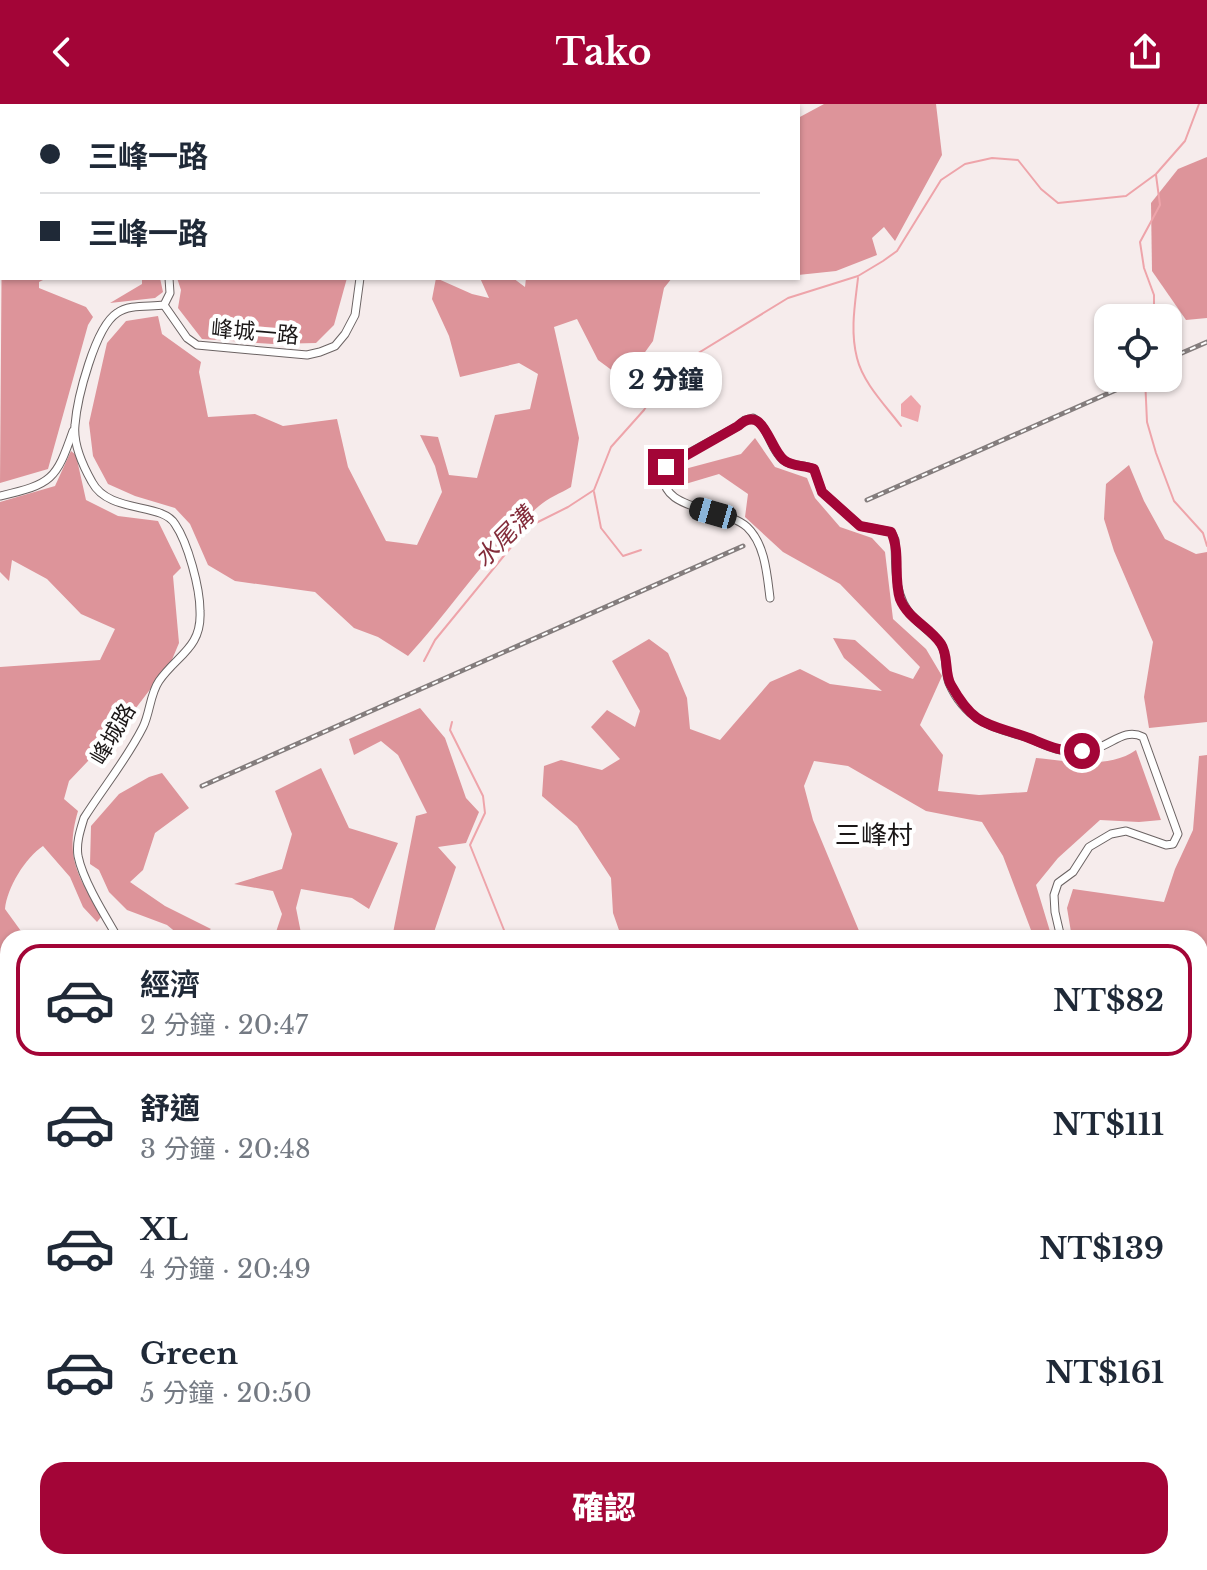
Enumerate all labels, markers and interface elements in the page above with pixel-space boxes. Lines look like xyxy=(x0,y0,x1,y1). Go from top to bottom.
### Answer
icon: back xyxy=(40,30,84,74)
text: Tako xyxy=(555,30,652,75)
icon: share xyxy=(1123,30,1167,74)
text: 三峰一路 xyxy=(88,138,208,175)
text: 三峰一路 xyxy=(88,215,208,252)
map controls xyxy=(1094,304,1182,392)
button: locate xyxy=(1094,304,1182,392)
street label: 峰城一路 xyxy=(210,315,300,349)
callout: 2 分鐘 xyxy=(610,351,722,407)
text: 2 分鐘 xyxy=(628,364,704,396)
route end xyxy=(648,449,684,485)
car xyxy=(687,495,739,531)
water label: 水尾溝 xyxy=(468,499,542,573)
street label: 峰城路 xyxy=(85,699,141,769)
route start xyxy=(1064,733,1100,769)
district label: 三峰村 xyxy=(835,819,913,851)
icon: car xyxy=(44,964,116,1036)
text: 經濟 xyxy=(140,966,200,1003)
text: NT$82 xyxy=(1053,982,1164,1019)
text: 2 分鐘 · 20:47 xyxy=(140,1009,308,1041)
icon: car xyxy=(44,1088,116,1160)
text: 舒適 xyxy=(140,1090,200,1127)
text: NT$111 xyxy=(1052,1106,1164,1143)
text: 3 分鐘 · 20:48 xyxy=(140,1133,311,1165)
text: XL xyxy=(140,1211,188,1248)
icon: car xyxy=(44,1212,116,1284)
text: NT$139 xyxy=(1039,1230,1164,1267)
text: 4 分鐘 · 20:49 xyxy=(140,1253,311,1285)
text: Green xyxy=(140,1335,238,1372)
icon: car xyxy=(44,1336,116,1408)
text: NT$161 xyxy=(1045,1354,1164,1391)
text: 5 分鐘 · 20:50 xyxy=(140,1377,312,1409)
button: 確認 xyxy=(40,1462,1168,1554)

